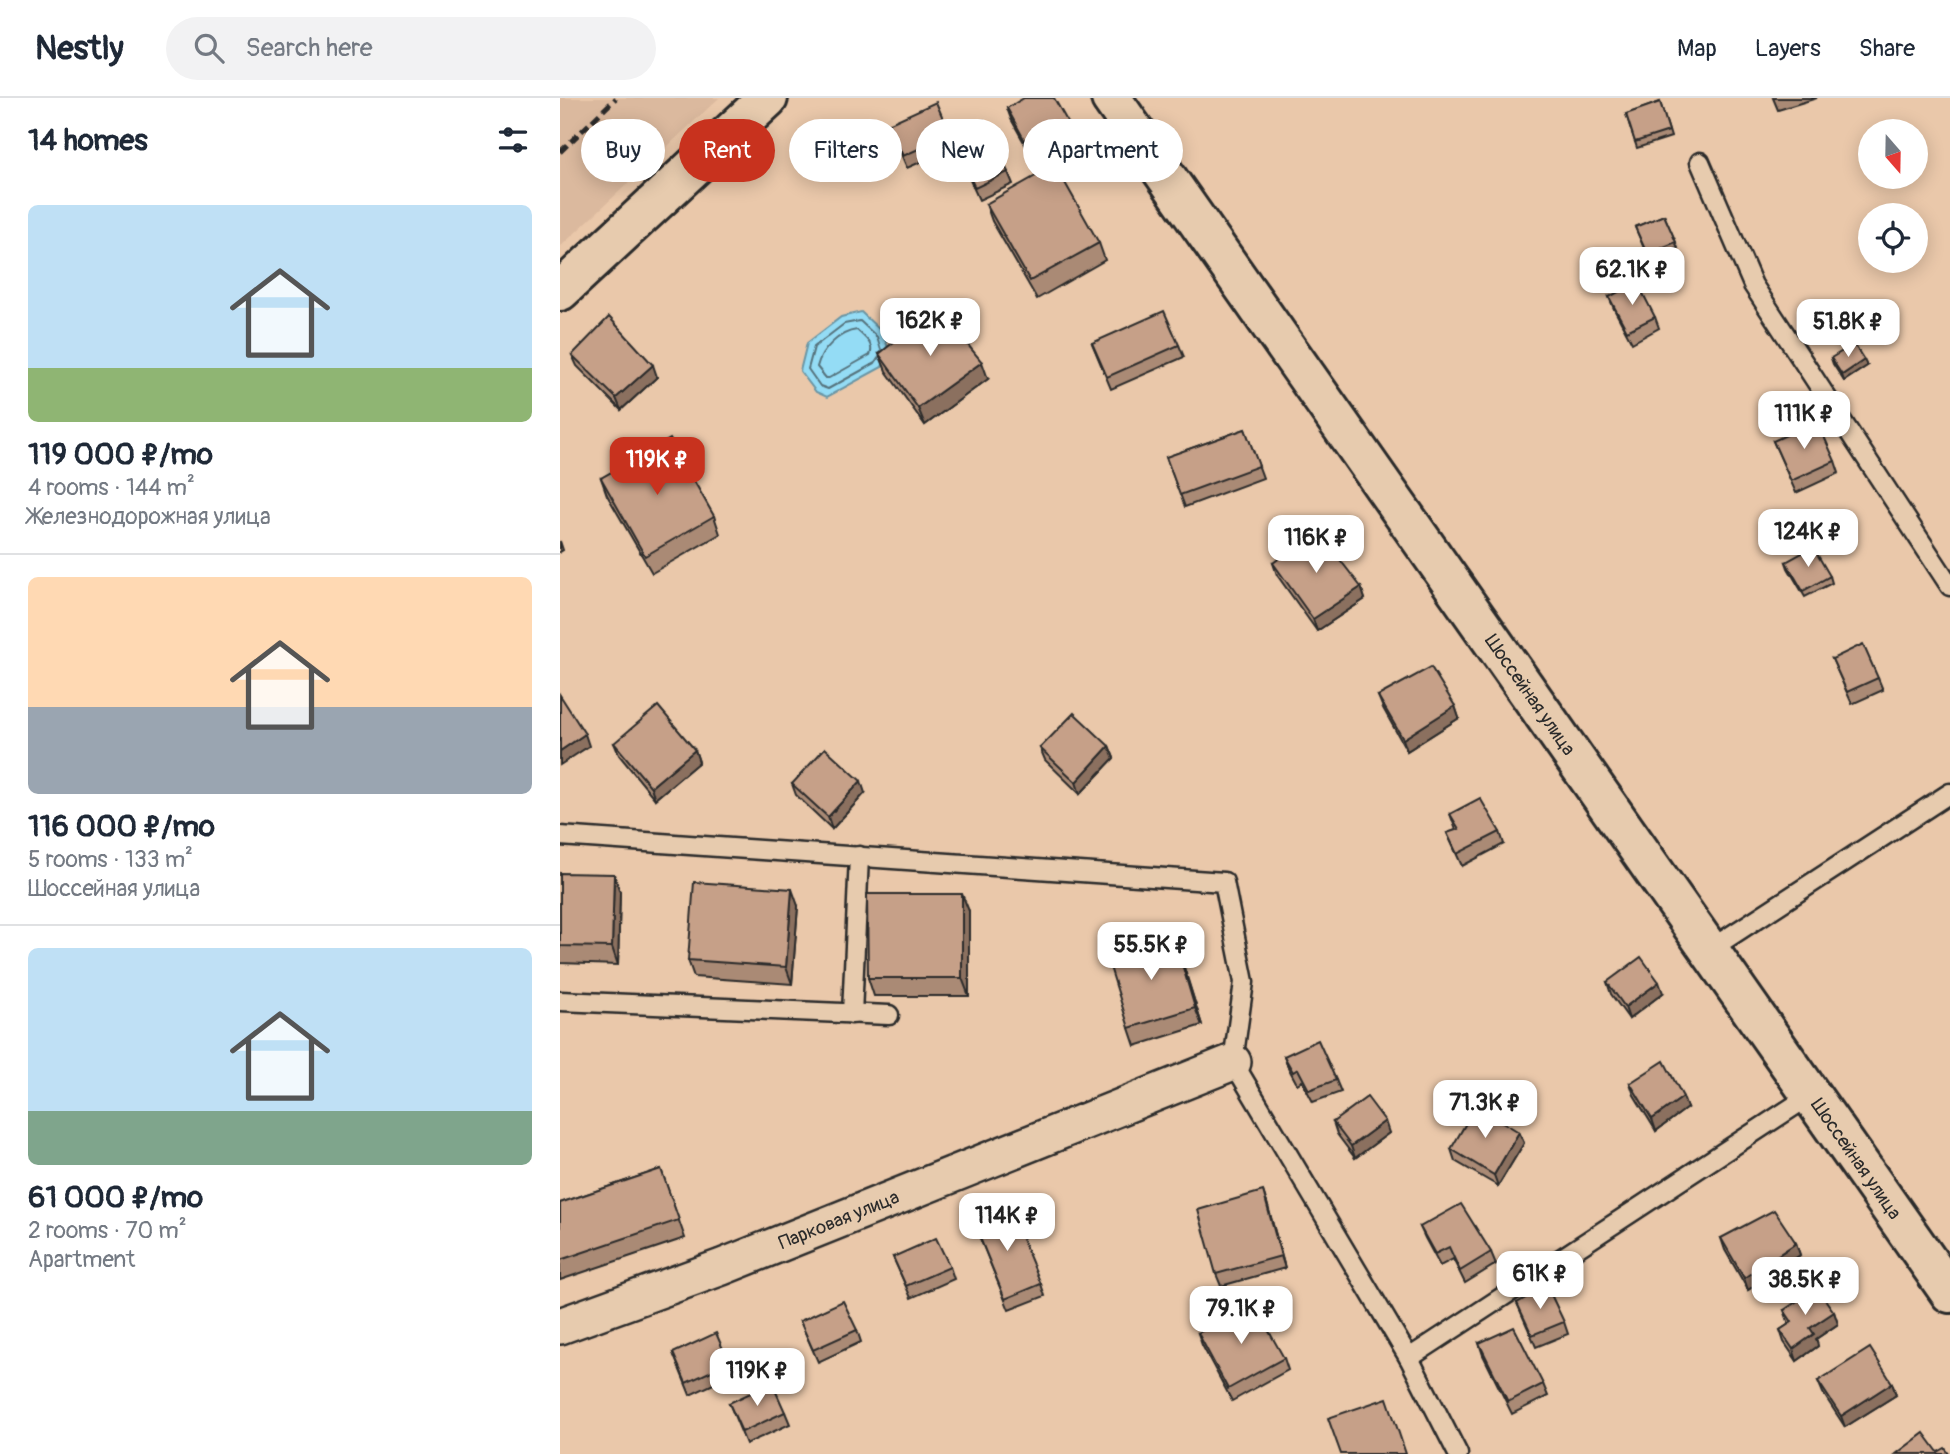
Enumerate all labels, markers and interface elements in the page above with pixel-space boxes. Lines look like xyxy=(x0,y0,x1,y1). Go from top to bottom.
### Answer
search box xyxy=(166,17,656,80)
text: Nestly xyxy=(35,28,124,69)
icon: search xyxy=(190,29,228,67)
text: Search here xyxy=(246,32,373,64)
text: Map xyxy=(1677,34,1717,63)
text: Layers xyxy=(1755,34,1821,63)
text: Share xyxy=(1859,34,1915,63)
chip: Buy xyxy=(581,119,665,182)
chip: Rent xyxy=(679,119,775,182)
chip: Filters xyxy=(789,119,902,182)
chip: New xyxy=(916,119,1009,182)
chip: Apartment xyxy=(1023,119,1183,182)
north arrow xyxy=(1858,119,1928,189)
map controls xyxy=(1858,119,1928,273)
icon: filters xyxy=(494,121,532,159)
text: 14 homes xyxy=(28,122,148,159)
button: locate xyxy=(1858,203,1928,273)
pin: 62.1K ₽ xyxy=(1567,248,1697,307)
icon: home xyxy=(217,250,343,376)
text: 62.1K ₽ xyxy=(1596,255,1668,284)
pin: 162K ₽ xyxy=(873,299,987,358)
pin: 51.8K ₽ xyxy=(1783,300,1913,359)
text: 162K ₽ xyxy=(896,306,964,335)
text: 51.8K ₽ xyxy=(1813,307,1883,336)
pin: 111K ₽ xyxy=(1747,392,1861,451)
text: 111K ₽ xyxy=(1774,399,1834,428)
text: 119 000 ₽/mo xyxy=(28,436,213,473)
pin: 119K ₽ xyxy=(600,438,714,497)
text: 119K ₽ xyxy=(626,445,688,474)
text: 4 rooms · 144 m² xyxy=(28,473,195,502)
text: Железнодорожная улица xyxy=(28,502,271,531)
pin: 124K ₽ xyxy=(1751,510,1865,569)
pin: 116K ₽ xyxy=(1259,516,1373,575)
text: 124K ₽ xyxy=(1774,517,1842,546)
text: 116K ₽ xyxy=(1284,523,1348,552)
icon: home xyxy=(217,622,343,748)
street label: Шоссейная улица xyxy=(1479,630,1581,760)
text: 116 000 ₽/mo xyxy=(28,808,215,845)
text: 5 rooms · 133 m² xyxy=(28,845,193,874)
text: Шоссейная улица xyxy=(28,874,200,903)
pin: 55.5K ₽ xyxy=(1086,922,1216,982)
text: 55.5K ₽ xyxy=(1113,930,1189,959)
icon: home xyxy=(217,993,343,1119)
pin: 71.3K ₽ xyxy=(1420,1080,1550,1140)
text: 71.3K ₽ xyxy=(1449,1088,1521,1117)
street label: Шоссейная улица xyxy=(1805,1094,1907,1224)
text: 61 000 ₽/mo xyxy=(28,1179,203,1216)
street label: Парковая улица xyxy=(775,1185,903,1255)
pin: 114K ₽ xyxy=(950,1194,1064,1253)
text: 114K ₽ xyxy=(975,1201,1039,1230)
text: 2 rooms · 70 m² xyxy=(28,1216,187,1245)
text: Apartment xyxy=(28,1245,135,1274)
pin: 61K ₽ xyxy=(1491,1252,1589,1311)
pin: 38.5K ₽ xyxy=(1740,1258,1870,1317)
text: 61K ₽ xyxy=(1512,1259,1568,1288)
text: 38.5K ₽ xyxy=(1768,1265,1842,1294)
pin: 79.1K ₽ xyxy=(1176,1286,1306,1346)
text: 79.1K ₽ xyxy=(1206,1294,1276,1323)
pin: 119K ₽ xyxy=(700,1348,814,1408)
text: 119K ₽ xyxy=(726,1356,788,1385)

